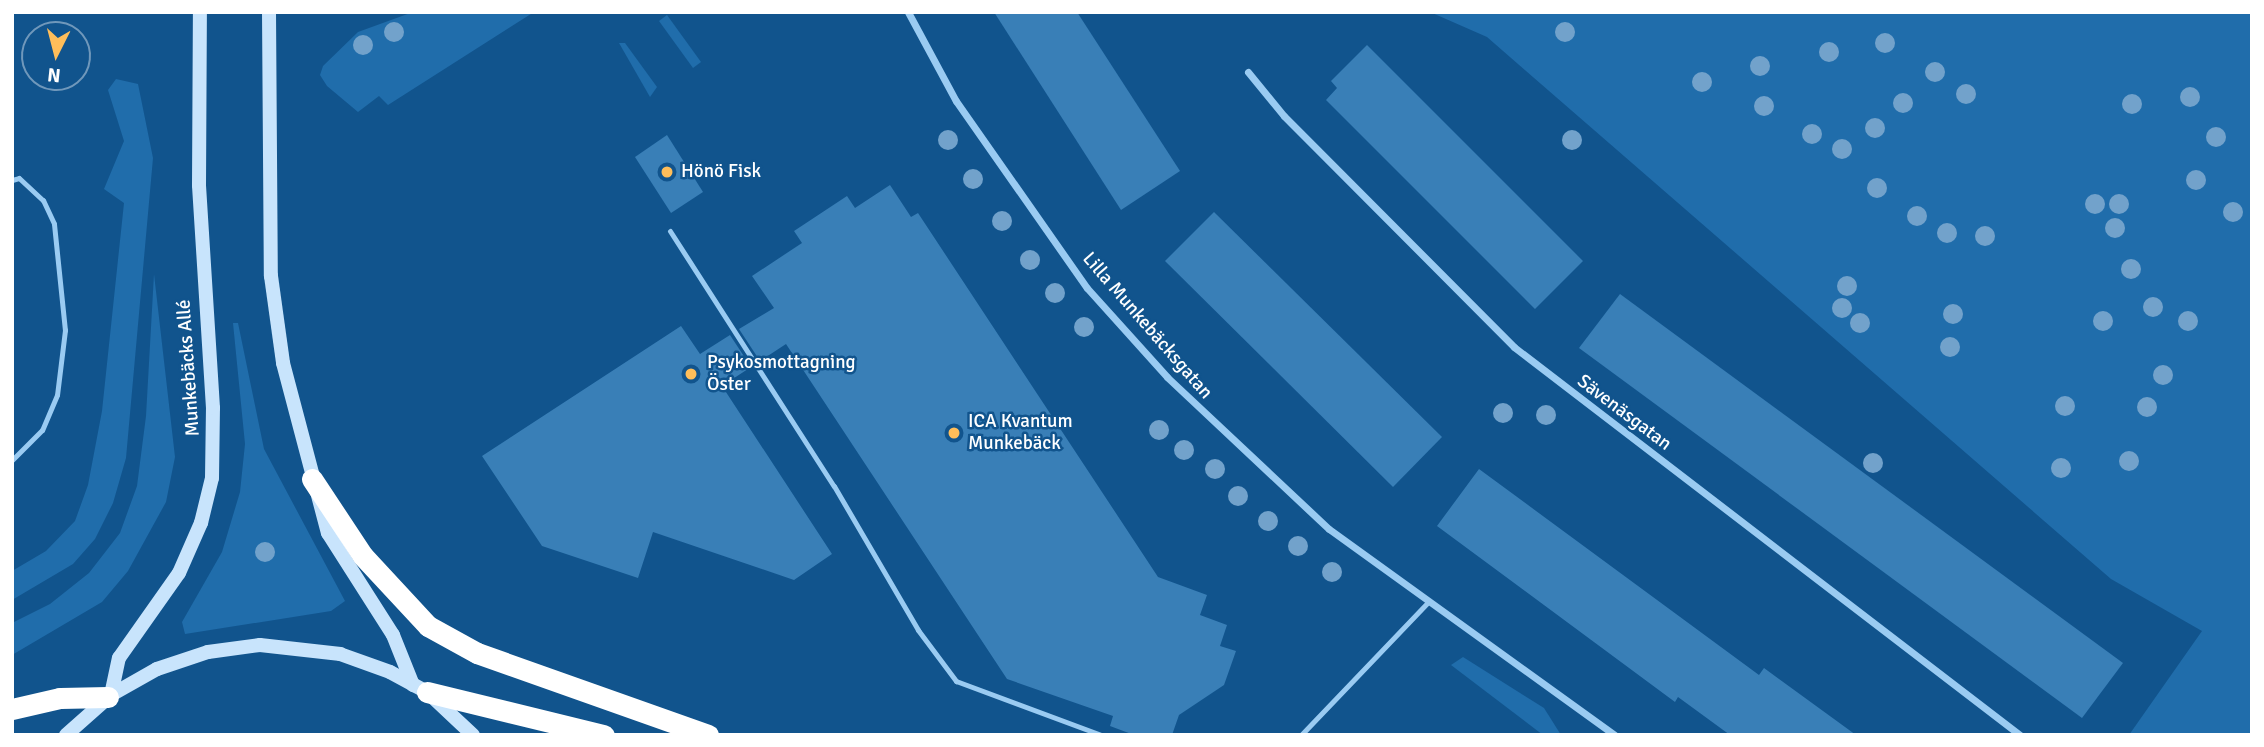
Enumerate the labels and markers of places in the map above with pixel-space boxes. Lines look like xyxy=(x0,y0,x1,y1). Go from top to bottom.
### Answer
place label: Hönö Fisk xyxy=(681,161,761,183)
marker: Hönö Fisk xyxy=(659,164,675,180)
place label: Psykosmottagning Öster xyxy=(707,352,856,396)
marker: Psykosmottagning Öster xyxy=(681,364,701,384)
place label: ICA Kvantum Munkebäck xyxy=(968,411,1073,455)
marker: ICA Kvantum Munkebäck xyxy=(946,425,962,441)

